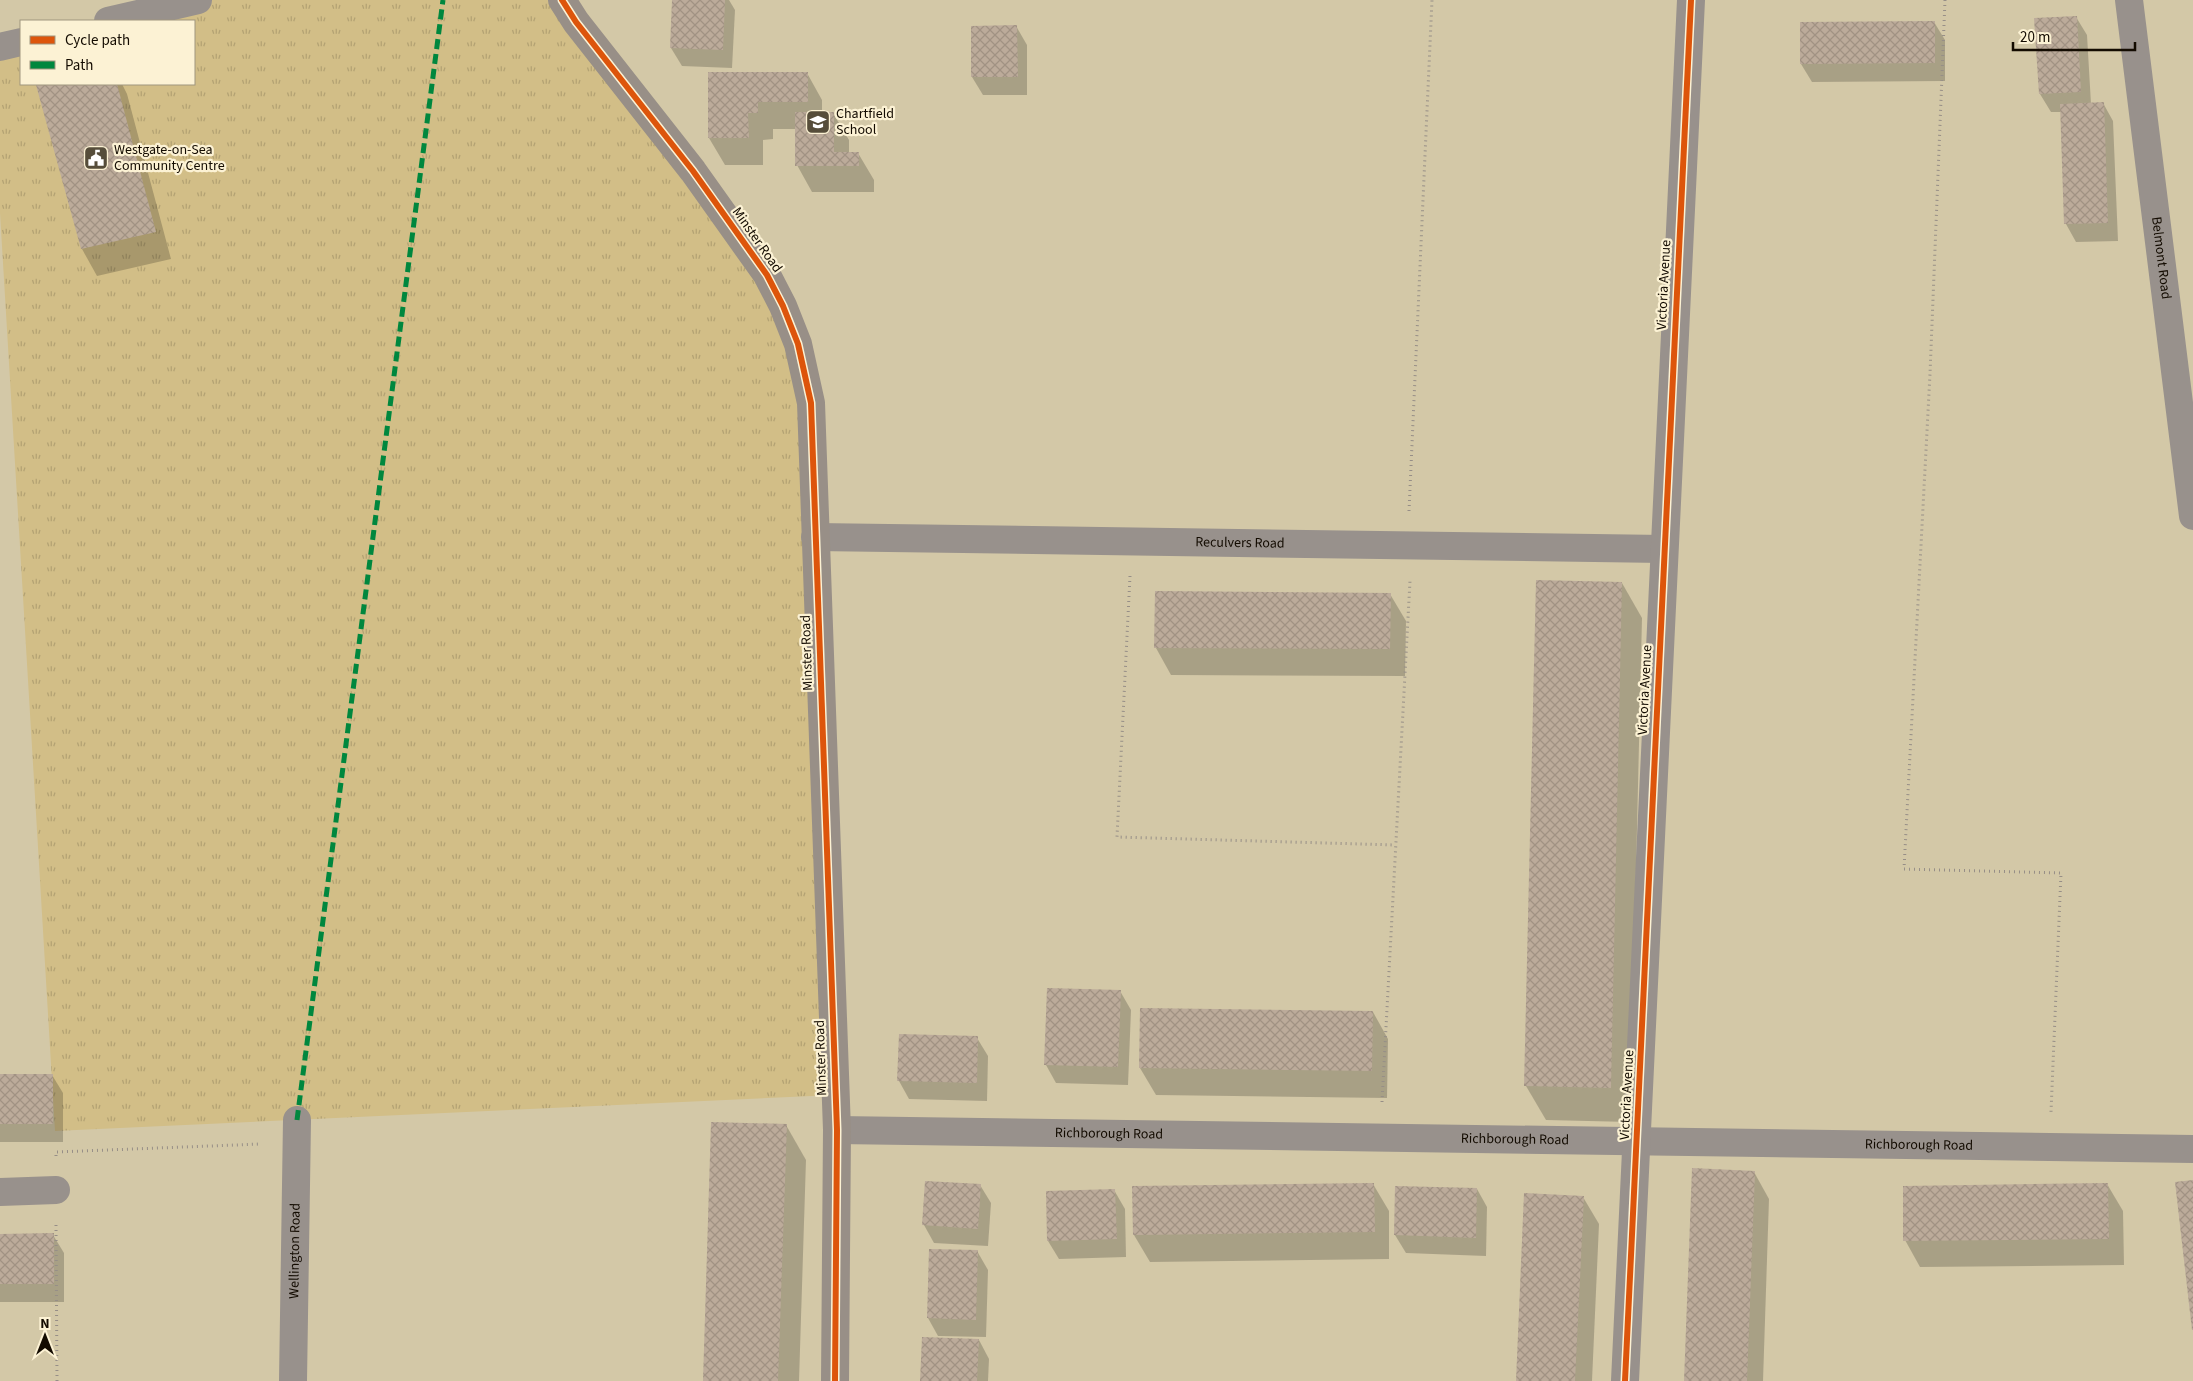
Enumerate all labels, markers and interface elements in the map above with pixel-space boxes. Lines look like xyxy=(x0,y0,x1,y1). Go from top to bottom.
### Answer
legend xyxy=(20,20,195,85)
scale bar xyxy=(2013,20,2136,52)
text: 20 m xyxy=(2020,27,2050,48)
text: Cycle path xyxy=(65,30,130,51)
text: Path xyxy=(65,55,93,76)
place label: Chartfield School xyxy=(836,104,894,140)
school or university icon: Chartfield School xyxy=(805,109,831,135)
place label: Westgate-on-Sea Community Centre xyxy=(114,140,225,176)
public building icon: Westgate-on-Sea Community Centre xyxy=(83,145,109,171)
street label: Minster Road xyxy=(727,203,787,277)
street label: Belmont Road xyxy=(2146,215,2176,301)
street label: Victoria Avenue xyxy=(1652,239,1676,331)
street label: Reculvers Road xyxy=(1195,532,1285,554)
street label: Minster Road xyxy=(796,615,818,691)
street label: Victoria Avenue xyxy=(1633,644,1657,736)
street label: Minster Road xyxy=(810,1020,832,1096)
street label: Victoria Avenue xyxy=(1615,1049,1639,1141)
street label: Richborough Road xyxy=(1055,1123,1163,1145)
street label: Richborough Road xyxy=(1461,1129,1569,1150)
street label: Richborough Road xyxy=(1865,1134,1973,1156)
street label: Wellington Road xyxy=(284,1203,306,1299)
north arrow xyxy=(20,1311,70,1361)
text: N xyxy=(40,1314,50,1334)

